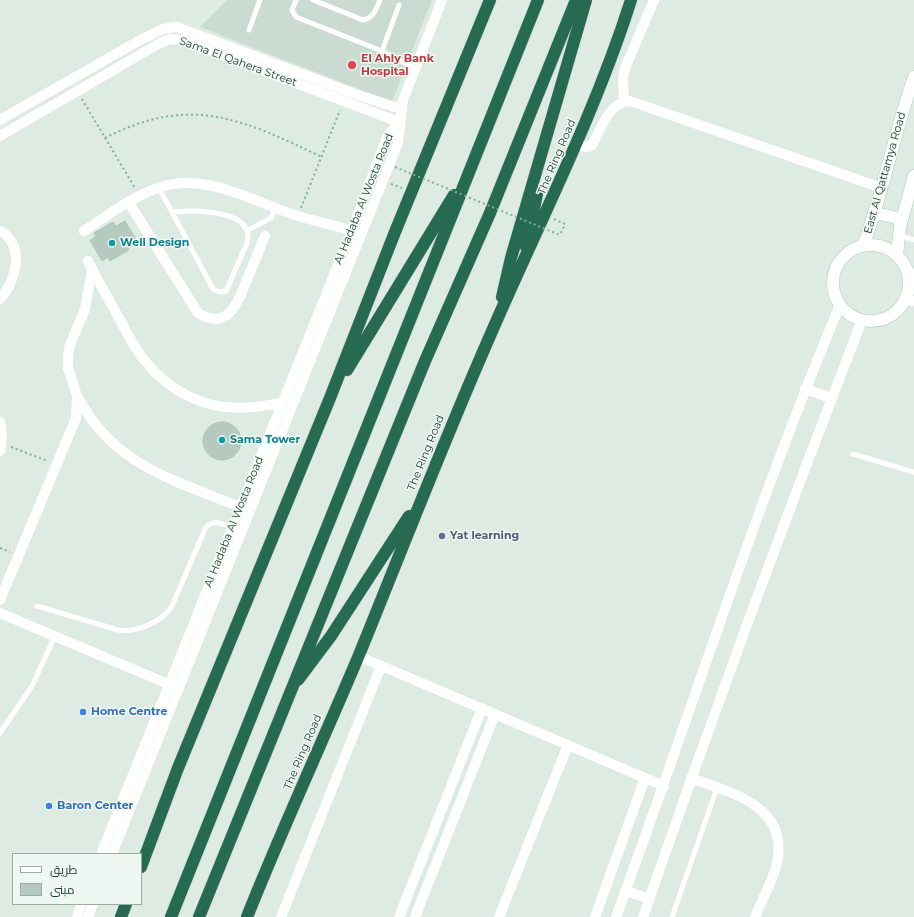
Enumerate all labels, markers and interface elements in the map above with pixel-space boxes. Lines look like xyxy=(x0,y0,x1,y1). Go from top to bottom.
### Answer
street label: Sama El Qahera Street xyxy=(178,35,298,89)
place label: El Ahly Bank Hospital xyxy=(361,52,434,78)
marker: El Ahly Bank Hospital xyxy=(346,59,358,71)
street label: East Al Qattamya Road xyxy=(861,110,909,236)
street label: The Ring Road xyxy=(535,117,579,197)
street label: Al Hadaba Al Wosta Road xyxy=(332,132,396,266)
place label: Well Design xyxy=(120,236,189,250)
marker: Well Design xyxy=(107,238,117,248)
street label: The Ring Road xyxy=(405,413,447,493)
place label: Sama Tower xyxy=(230,433,300,447)
marker: Sama Tower xyxy=(217,435,227,445)
street label: Al Hadaba Al Wosta Road xyxy=(202,455,266,589)
place label: Yat learning xyxy=(450,529,519,543)
marker: Yat learning xyxy=(437,531,447,541)
place label: Home Centre xyxy=(91,705,167,719)
marker: Home Centre xyxy=(78,707,88,717)
street label: The Ring Road xyxy=(281,712,325,792)
place label: Baron Center xyxy=(57,799,133,813)
marker: Baron Center xyxy=(44,801,54,811)
legend xyxy=(12,853,142,905)
text: طريق xyxy=(50,862,77,877)
text: مبنى xyxy=(50,882,75,897)

